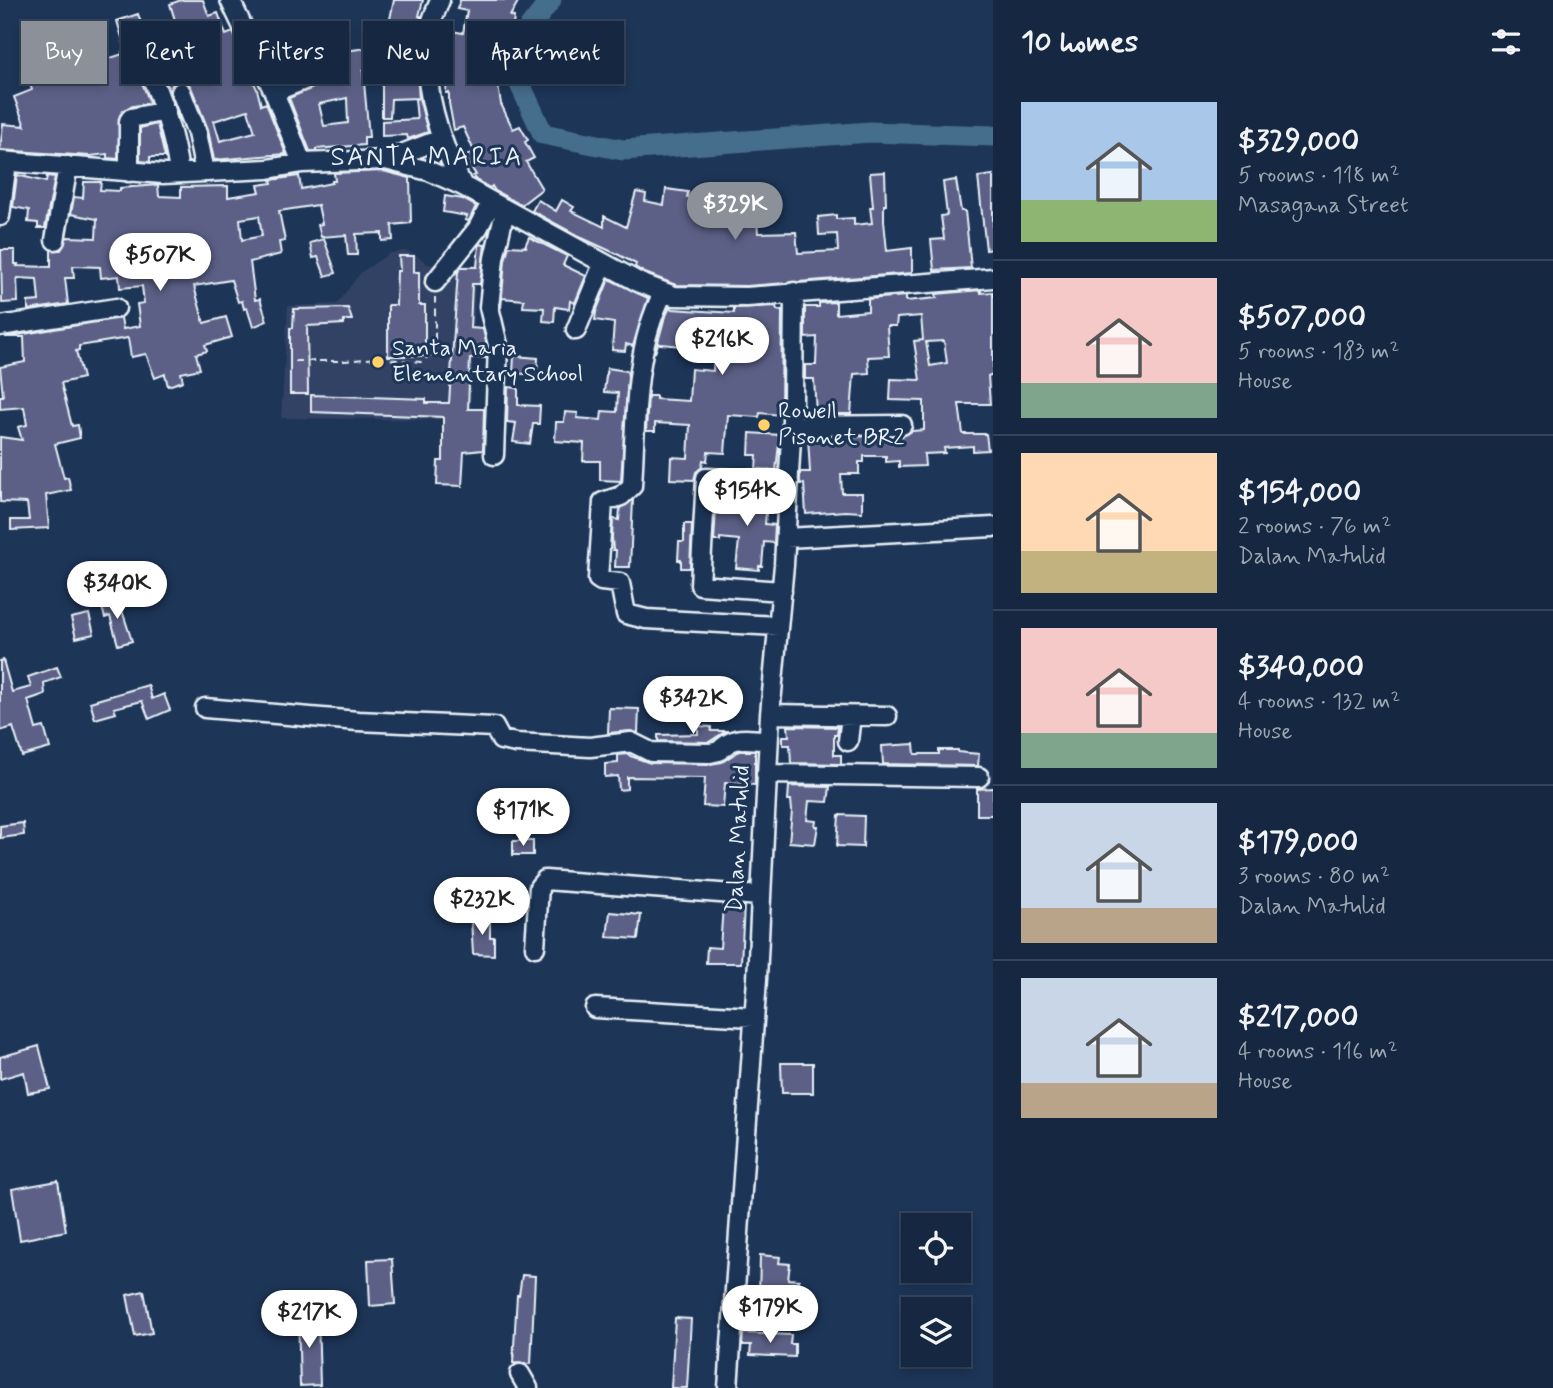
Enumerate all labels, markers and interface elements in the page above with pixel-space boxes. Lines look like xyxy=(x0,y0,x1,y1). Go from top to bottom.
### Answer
chip: Buy xyxy=(21,21,107,84)
chip: Rent xyxy=(121,21,220,84)
chip: Filters xyxy=(234,21,349,84)
chip: New xyxy=(363,21,453,84)
chip: Apartment xyxy=(467,21,624,84)
text: 10 homes xyxy=(1021,23,1138,62)
icon: filters xyxy=(1487,23,1525,61)
text: $329,000 xyxy=(1238,122,1359,161)
icon: home xyxy=(1077,130,1161,214)
district label: SANTA MARIA xyxy=(330,141,524,175)
text: 5 rooms · 118 m² xyxy=(1238,161,1400,191)
pin: $329K xyxy=(686,182,784,242)
text: $329K xyxy=(703,190,767,220)
text: Masagana Street xyxy=(1238,191,1409,221)
pin: $507K xyxy=(111,233,209,293)
text: $507K xyxy=(125,241,195,271)
text: $507,000 xyxy=(1238,298,1366,337)
icon: home xyxy=(1077,306,1161,390)
pin: $216K xyxy=(673,318,771,377)
text: $216K xyxy=(691,325,753,355)
place label: Santa Maria Elementary School xyxy=(392,334,583,390)
text: 5 rooms · 183 m² xyxy=(1238,337,1399,367)
marker: Santa Maria Elementary School xyxy=(370,354,386,370)
text: House xyxy=(1238,367,1292,397)
place label: Rowell Pisonet BR2 xyxy=(778,397,905,453)
marker: Rowell Pisonet BR2 xyxy=(756,417,772,433)
pin: $154K xyxy=(698,468,796,528)
text: $154,000 xyxy=(1238,473,1361,512)
text: $154K xyxy=(714,476,780,506)
icon: home xyxy=(1077,481,1161,565)
text: 2 rooms · 76 m² xyxy=(1238,512,1391,542)
text: Dalan Matulid xyxy=(1238,542,1386,572)
pin: $340K xyxy=(68,562,166,621)
text: $340K xyxy=(83,569,151,599)
text: $340,000 xyxy=(1238,648,1364,687)
icon: home xyxy=(1077,656,1161,740)
pin: $342K xyxy=(644,676,742,736)
text: $342K xyxy=(659,684,727,714)
text: 4 rooms · 132 m² xyxy=(1238,687,1400,717)
text: House xyxy=(1238,717,1292,747)
street label: Dalan Matulid xyxy=(720,764,758,914)
pin: $171K xyxy=(474,788,572,848)
text: $171K xyxy=(493,796,553,826)
text: $179,000 xyxy=(1238,823,1358,862)
icon: home xyxy=(1077,831,1161,915)
text: 3 rooms · 80 m² xyxy=(1238,862,1390,892)
pin: $232K xyxy=(433,878,531,937)
text: $232K xyxy=(450,885,514,915)
text: Dalan Matulid xyxy=(1238,892,1386,922)
text: $217,000 xyxy=(1238,998,1358,1037)
icon: home xyxy=(1077,1006,1161,1090)
text: 4 rooms · 116 m² xyxy=(1238,1037,1398,1067)
text: House xyxy=(1238,1067,1292,1097)
map controls xyxy=(901,1213,971,1367)
button: locate xyxy=(901,1213,971,1283)
pin: $179K xyxy=(721,1286,819,1345)
pin: $217K xyxy=(260,1290,358,1350)
text: $179K xyxy=(738,1293,802,1323)
button: layers xyxy=(901,1297,971,1367)
text: $217K xyxy=(277,1298,341,1328)

